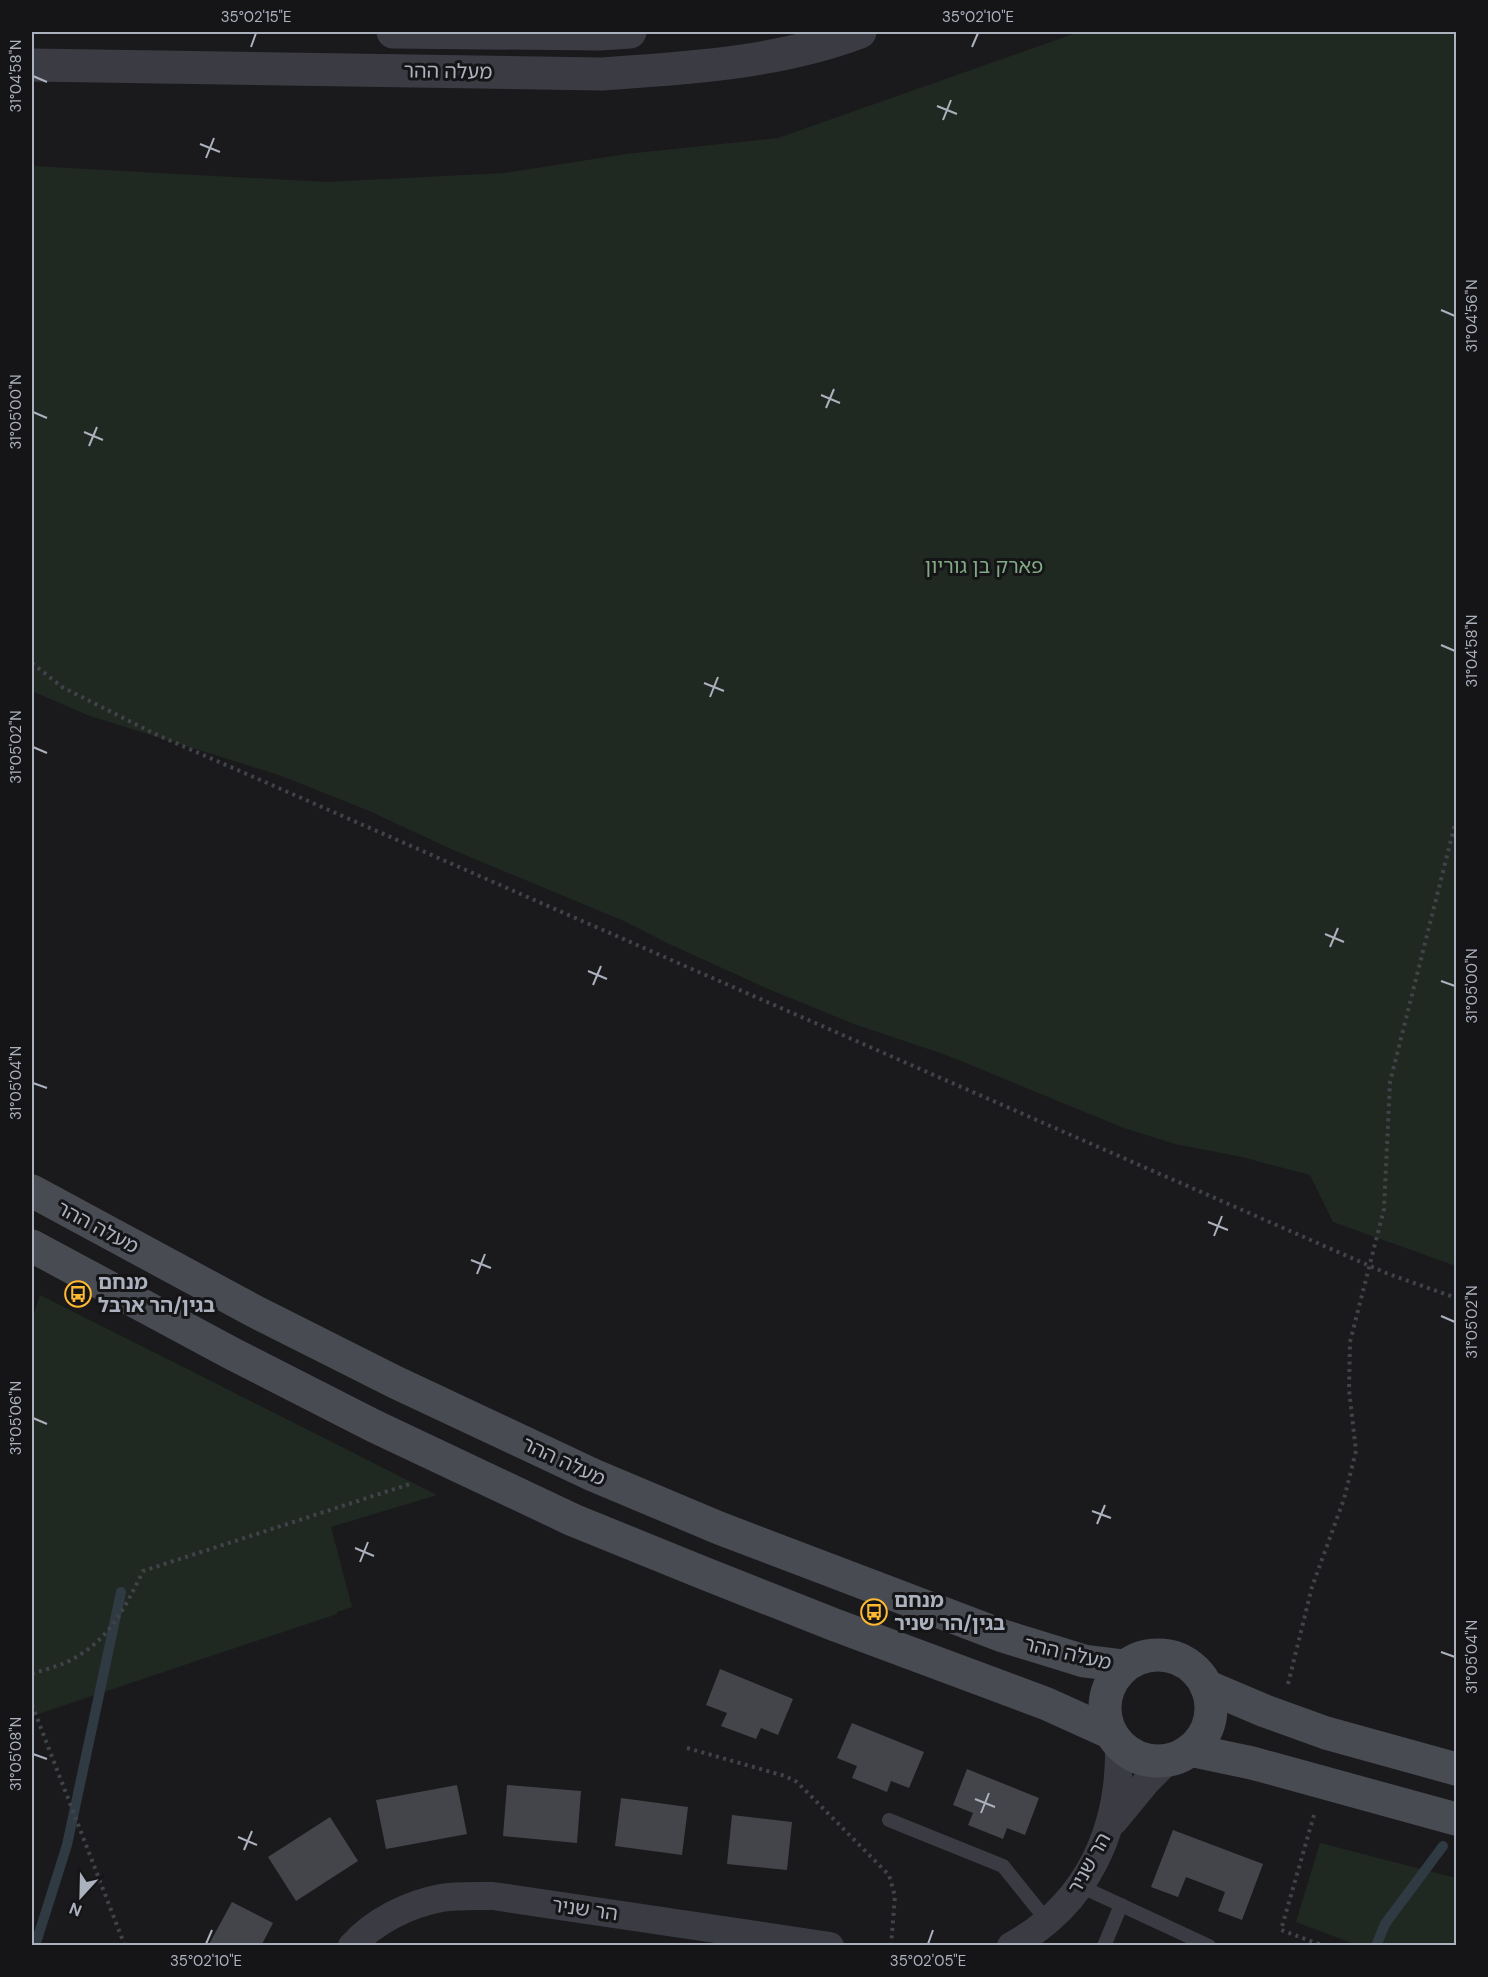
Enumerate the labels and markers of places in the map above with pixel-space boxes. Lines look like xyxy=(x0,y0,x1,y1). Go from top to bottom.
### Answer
place label: מנחם בגין/הר ארבל xyxy=(98,1269,215,1318)
bus stop icon: מנחם בגין/הר ארבל xyxy=(63,1279,93,1309)
place label: מנחם בגין/הר שניר xyxy=(894,1587,1005,1636)
bus stop icon: מנחם בגין/הר שניר xyxy=(859,1597,889,1627)

